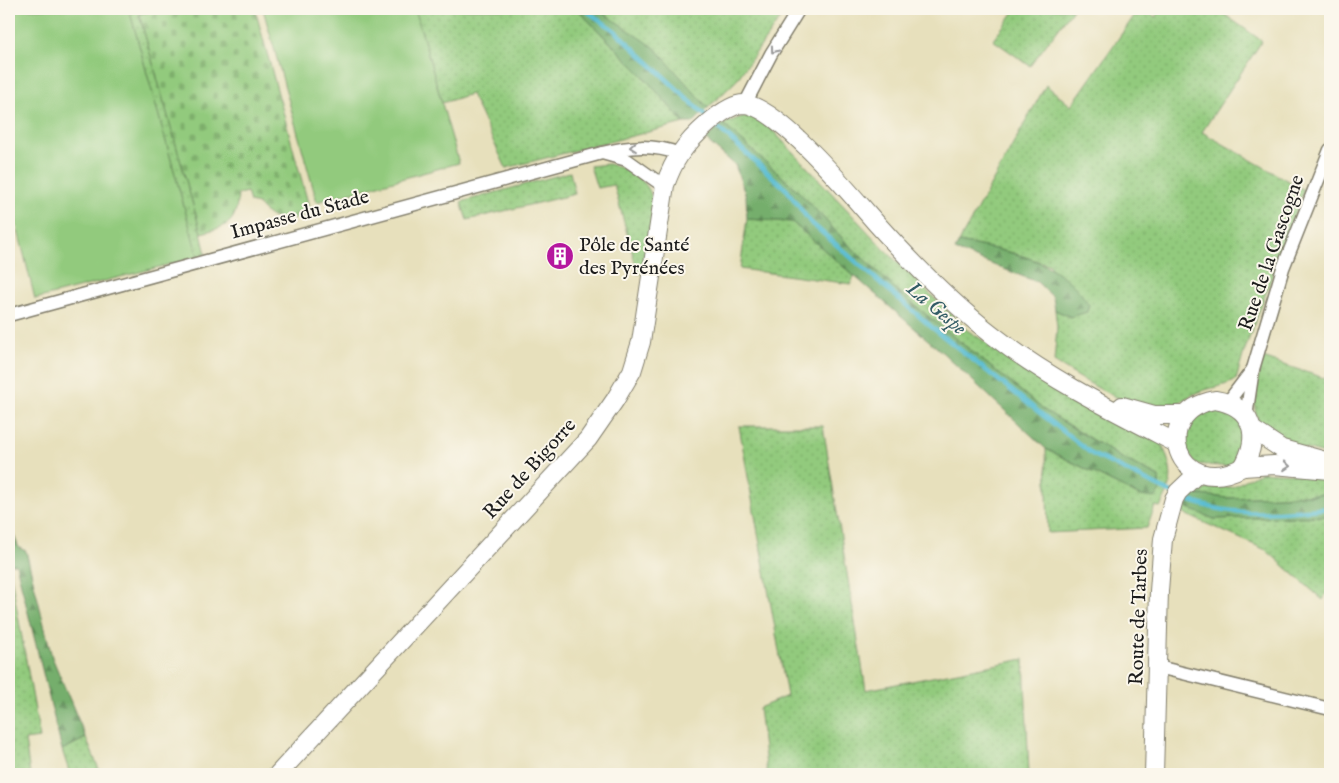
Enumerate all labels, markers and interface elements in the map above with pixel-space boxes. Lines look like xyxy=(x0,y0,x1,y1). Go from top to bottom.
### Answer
one-way arrow xyxy=(771,44,780,54)
one-way arrow xyxy=(628,141,636,152)
street label: Rue de la Gascogne xyxy=(1234,172,1310,334)
street label: Impasse du Stade xyxy=(228,185,372,245)
place label: Pôle de Santé des Pyrénées xyxy=(579,233,690,281)
building icon: Pôle de Santé des Pyrénées xyxy=(545,241,575,271)
water label: La Gespe xyxy=(900,275,972,342)
street label: Rue de Bigorre xyxy=(478,413,582,525)
one-way arrow xyxy=(1283,461,1291,472)
street label: Route de Tarbes xyxy=(1124,548,1154,686)

